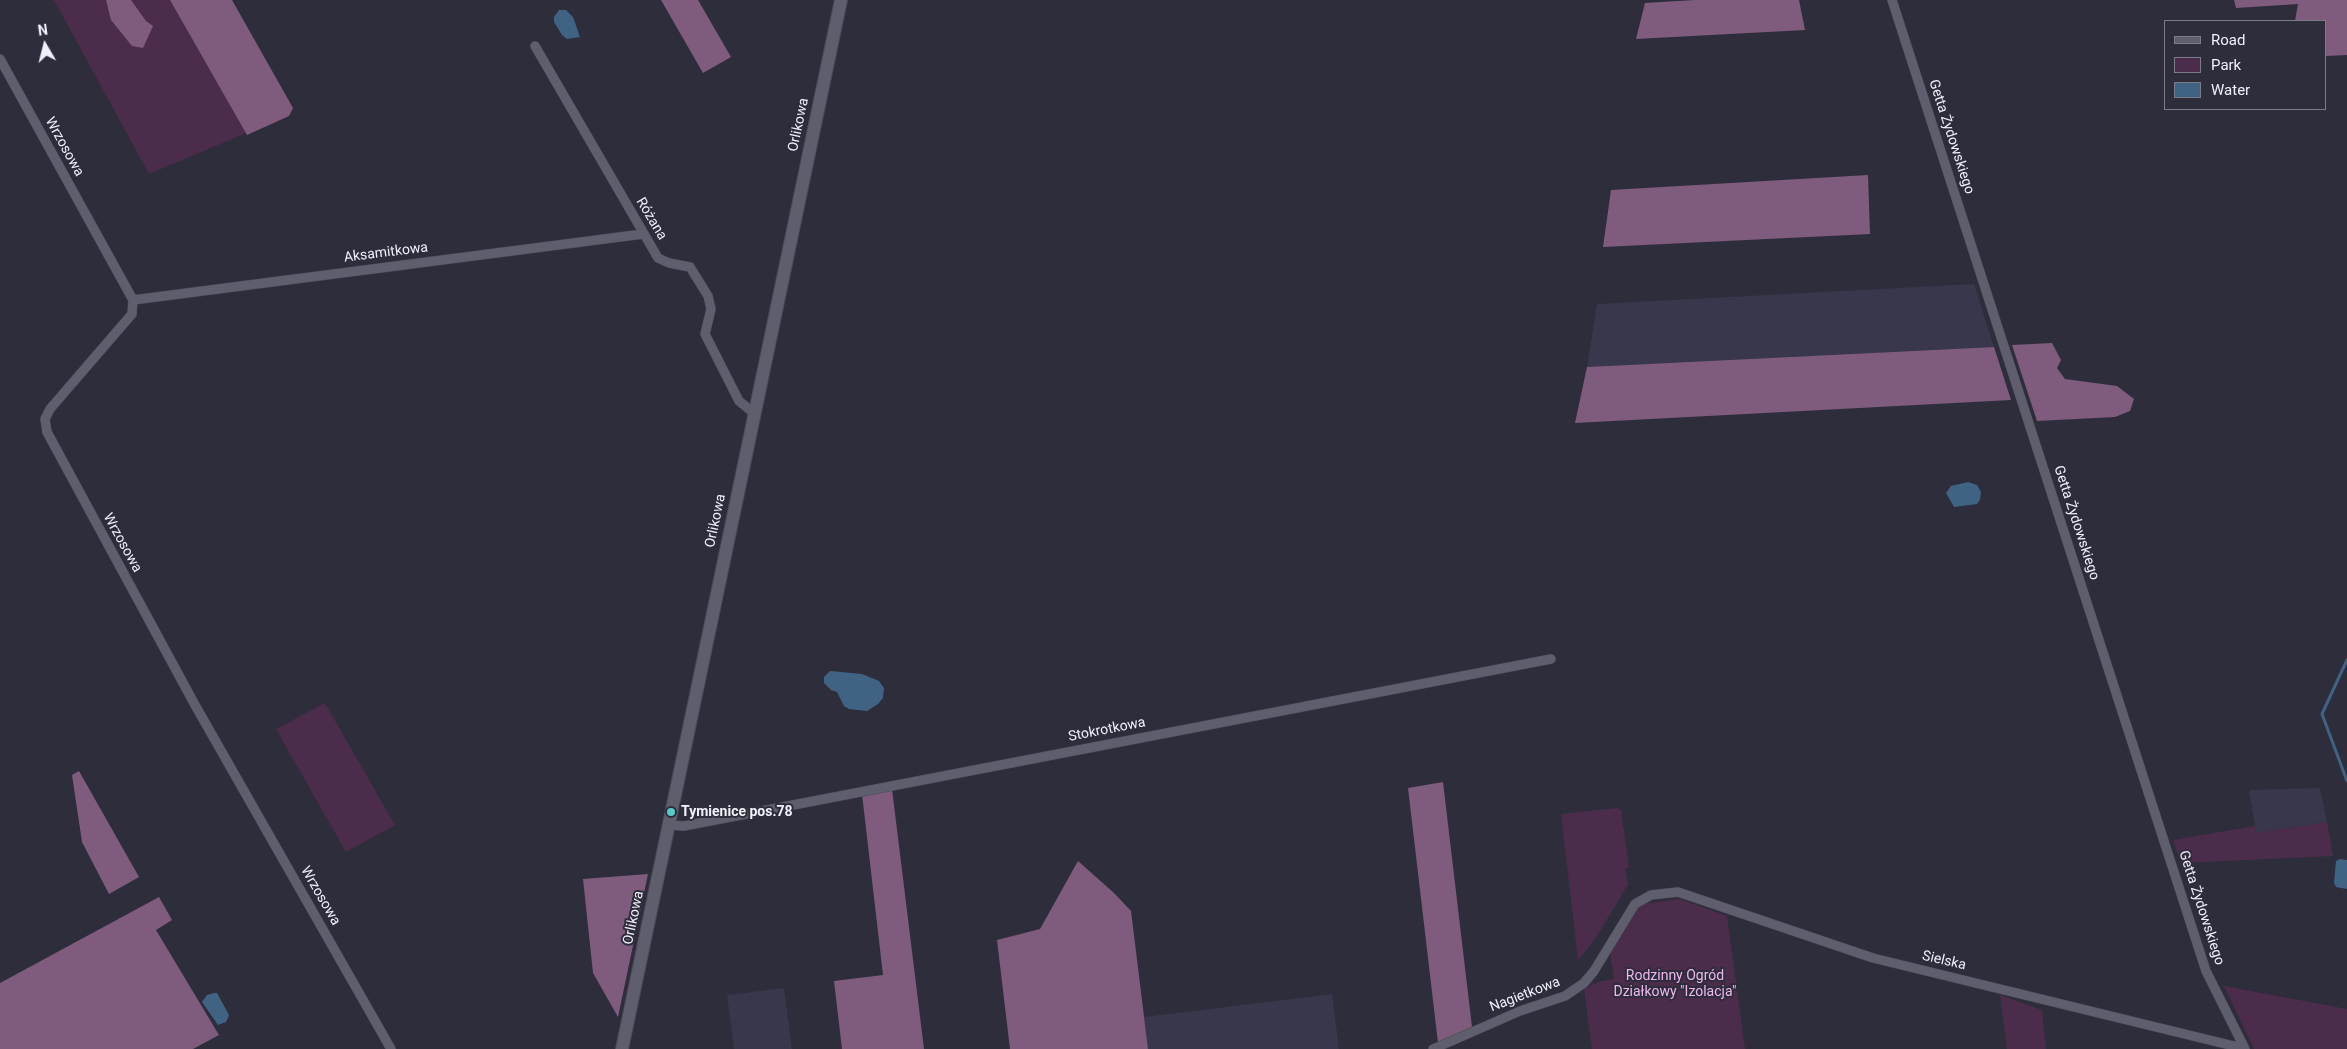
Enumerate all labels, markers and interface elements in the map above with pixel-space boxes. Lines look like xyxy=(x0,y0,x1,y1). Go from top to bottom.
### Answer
north arrow xyxy=(20,20,70,70)
legend xyxy=(2164,20,2327,110)
text: N xyxy=(37,22,49,39)
text: Road xyxy=(2211,31,2245,49)
text: Park xyxy=(2211,56,2241,74)
street label: Getta Żydowskiego xyxy=(1925,78,1977,196)
text: Water xyxy=(2211,81,2250,99)
street label: Orlikowa xyxy=(785,97,813,153)
street label: Wrzosowa xyxy=(41,114,87,180)
street label: Różana xyxy=(632,195,670,243)
street label: Aksamitkowa xyxy=(343,240,429,266)
street label: Getta Żydowskiego xyxy=(2050,464,2102,582)
street label: Orlikowa xyxy=(702,493,730,549)
street label: Wrzosowa xyxy=(99,510,145,576)
street label: Stokrotkowa xyxy=(1067,714,1147,746)
place label: Tymienice pos.78 xyxy=(681,804,793,820)
marker: Tymienice pos.78 xyxy=(665,806,677,818)
street label: Getta Żydowskiego xyxy=(2175,849,2227,967)
street label: Wrzosowa xyxy=(296,864,344,928)
street label: Orlikowa xyxy=(620,890,648,946)
street label: Sielska xyxy=(1920,948,1968,974)
park label: Rodzinny Ogród Działkowy "Izolacja" xyxy=(1613,968,1737,1000)
street label: Nagietkowa xyxy=(1487,974,1563,1016)

